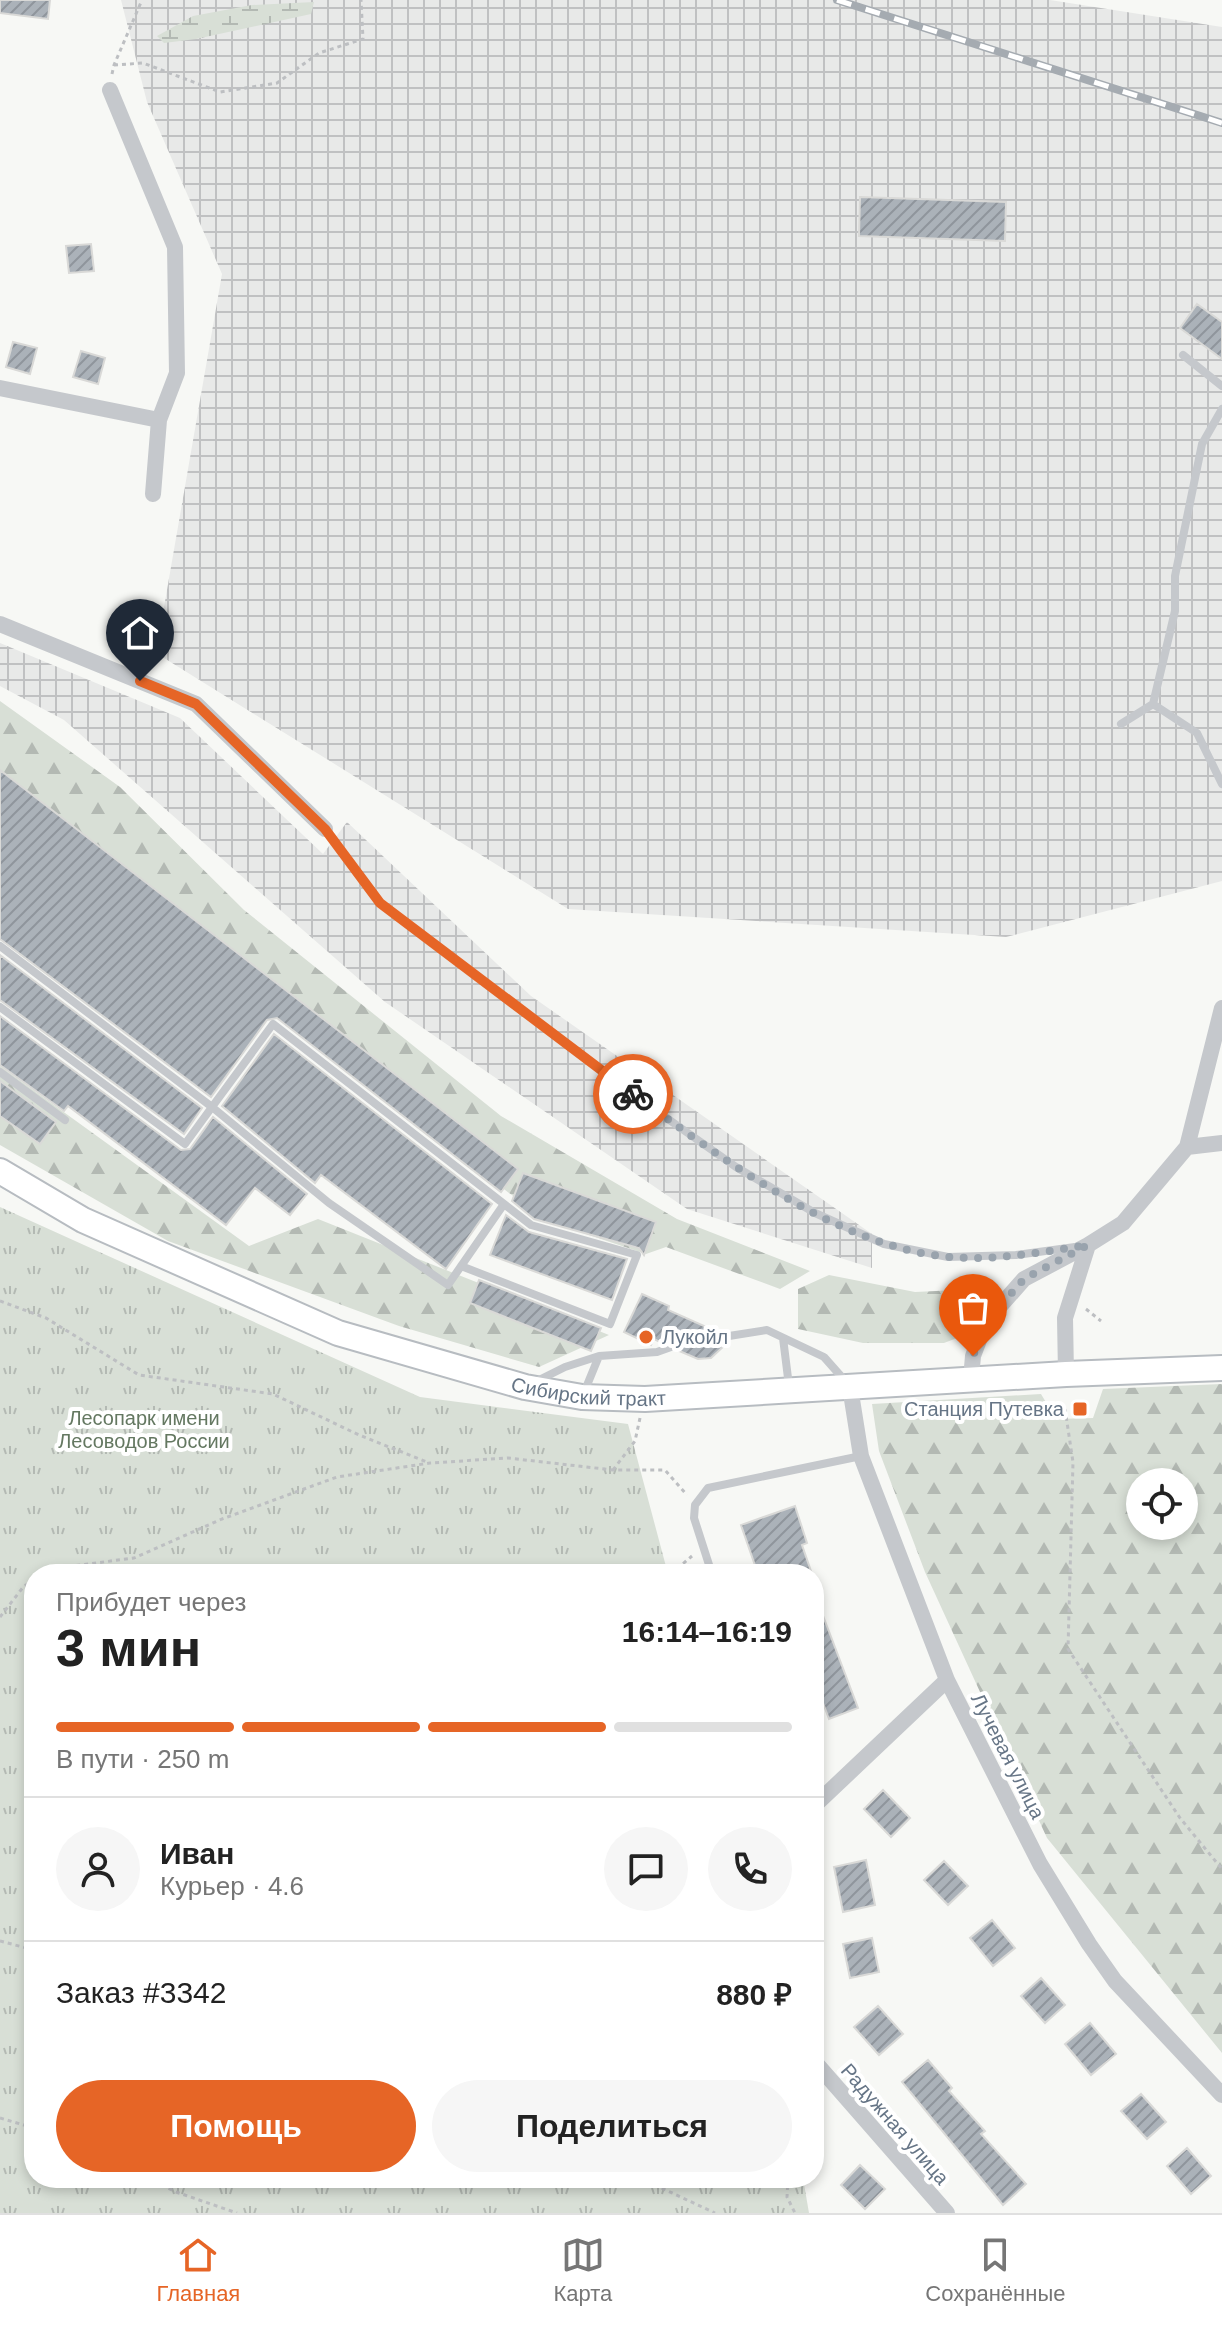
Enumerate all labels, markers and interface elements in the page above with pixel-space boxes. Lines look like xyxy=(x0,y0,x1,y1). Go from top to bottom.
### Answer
pin xyxy=(106,599,174,681)
icon: home xyxy=(118,611,162,655)
courier xyxy=(593,1054,673,1134)
icon: bike xyxy=(611,1072,655,1116)
pin xyxy=(939,1274,1007,1356)
icon: bag xyxy=(951,1286,995,1330)
place label: Лукойл xyxy=(662,1326,728,1348)
marker: Лукойл xyxy=(637,1328,655,1346)
street label: Сибирский тракт xyxy=(509,1373,667,1410)
place label: Станция Путевка xyxy=(904,1398,1065,1420)
marker: Станция Путевка xyxy=(1071,1400,1089,1418)
park label: Лесопарк имени Лесоводов России xyxy=(58,1407,230,1452)
map controls xyxy=(1126,1468,1198,1540)
button: locate xyxy=(1126,1468,1198,1540)
text: Прибудет через xyxy=(56,1587,246,1617)
text: 16:14–16:19 xyxy=(622,1615,792,1648)
text: 3 мин xyxy=(56,1619,201,1677)
street label: Лучевая улица xyxy=(967,1690,1049,1823)
text: В пути · 250 m xyxy=(56,1744,229,1774)
button: person xyxy=(56,1827,140,1911)
button: chat xyxy=(604,1827,688,1911)
button: phone xyxy=(708,1827,792,1911)
text: Иван xyxy=(160,1837,234,1870)
text: Курьер · 4.6 xyxy=(160,1871,304,1901)
text: Заказ #3342 xyxy=(56,1976,226,2009)
text: 880 ₽ xyxy=(716,1978,792,2011)
street label: Радужная улица xyxy=(837,2059,954,2189)
button: Помощь xyxy=(56,2080,416,2172)
button: Поделиться xyxy=(432,2080,792,2172)
tab: Главная xyxy=(157,2233,240,2307)
tab: Карта xyxy=(553,2233,612,2307)
tab: Сохранённые xyxy=(925,2233,1065,2307)

